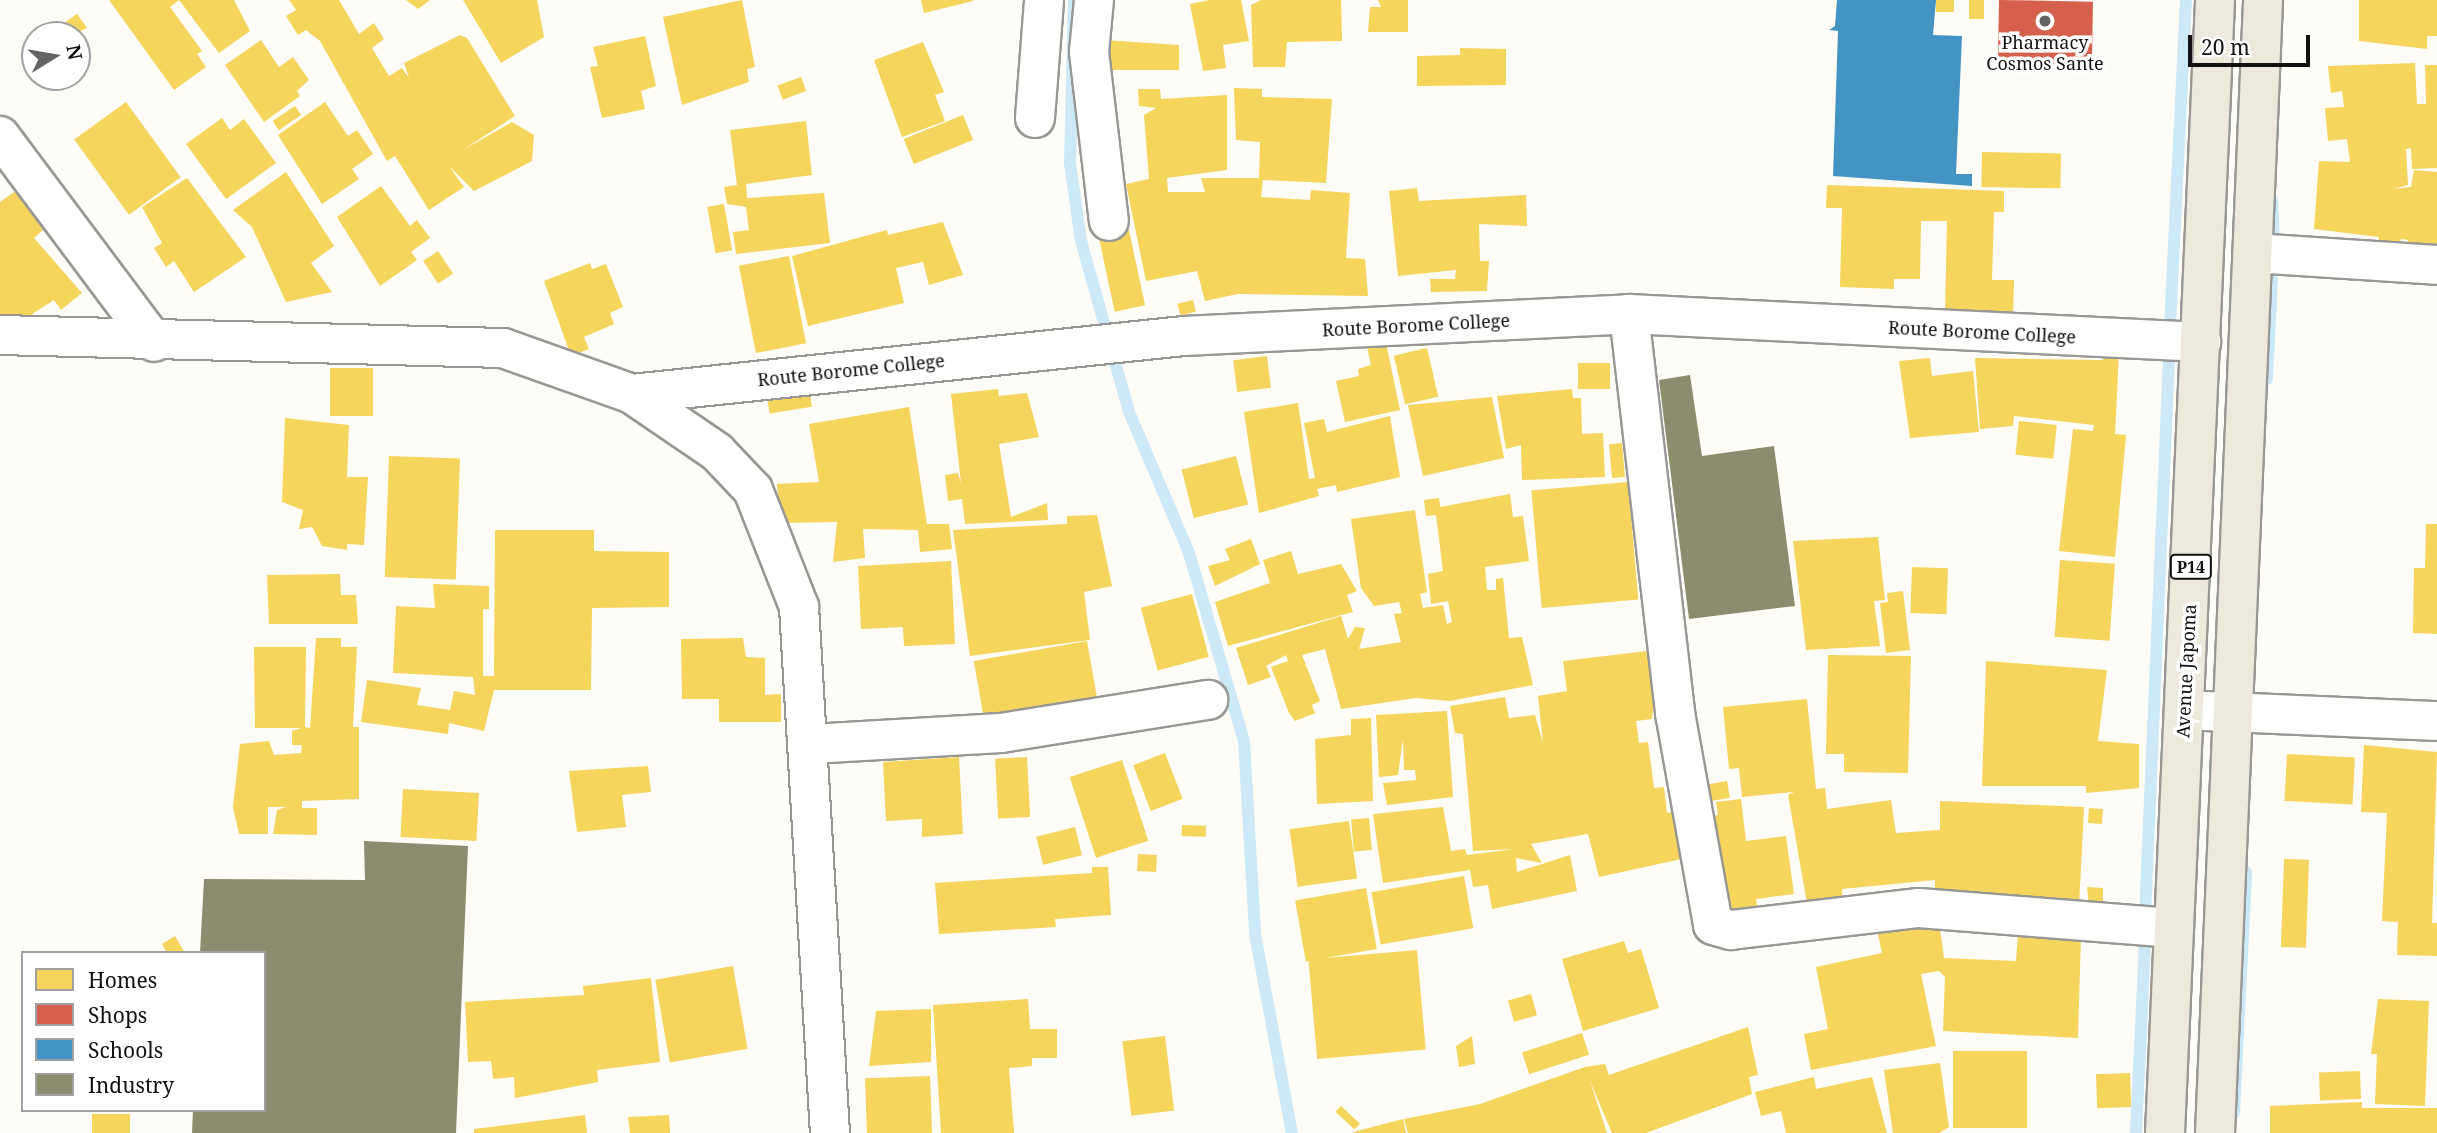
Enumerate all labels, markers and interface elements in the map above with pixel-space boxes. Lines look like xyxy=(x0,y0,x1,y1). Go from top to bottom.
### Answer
marker: Pharmacy Cosmos Sante xyxy=(2037,13,2053,29)
north arrow xyxy=(21,21,91,91)
scale bar xyxy=(2192,21,2314,65)
place label: Pharmacy Cosmos Sante xyxy=(1986,32,2104,74)
text: 20 m xyxy=(2201,33,2250,61)
text: N xyxy=(60,43,89,62)
street label: Route Borome College xyxy=(1321,309,1511,341)
street label: Route Borome College xyxy=(1887,316,2077,348)
street label: Route Borome College xyxy=(756,349,946,391)
road number: P14 xyxy=(2168,554,2214,580)
street label: Avenue Japoma xyxy=(2172,603,2200,739)
legend xyxy=(21,951,266,1112)
text: Homes xyxy=(88,966,157,994)
text: Shops xyxy=(88,1001,147,1029)
text: Schools xyxy=(88,1036,163,1064)
text: Industry xyxy=(88,1071,174,1099)

